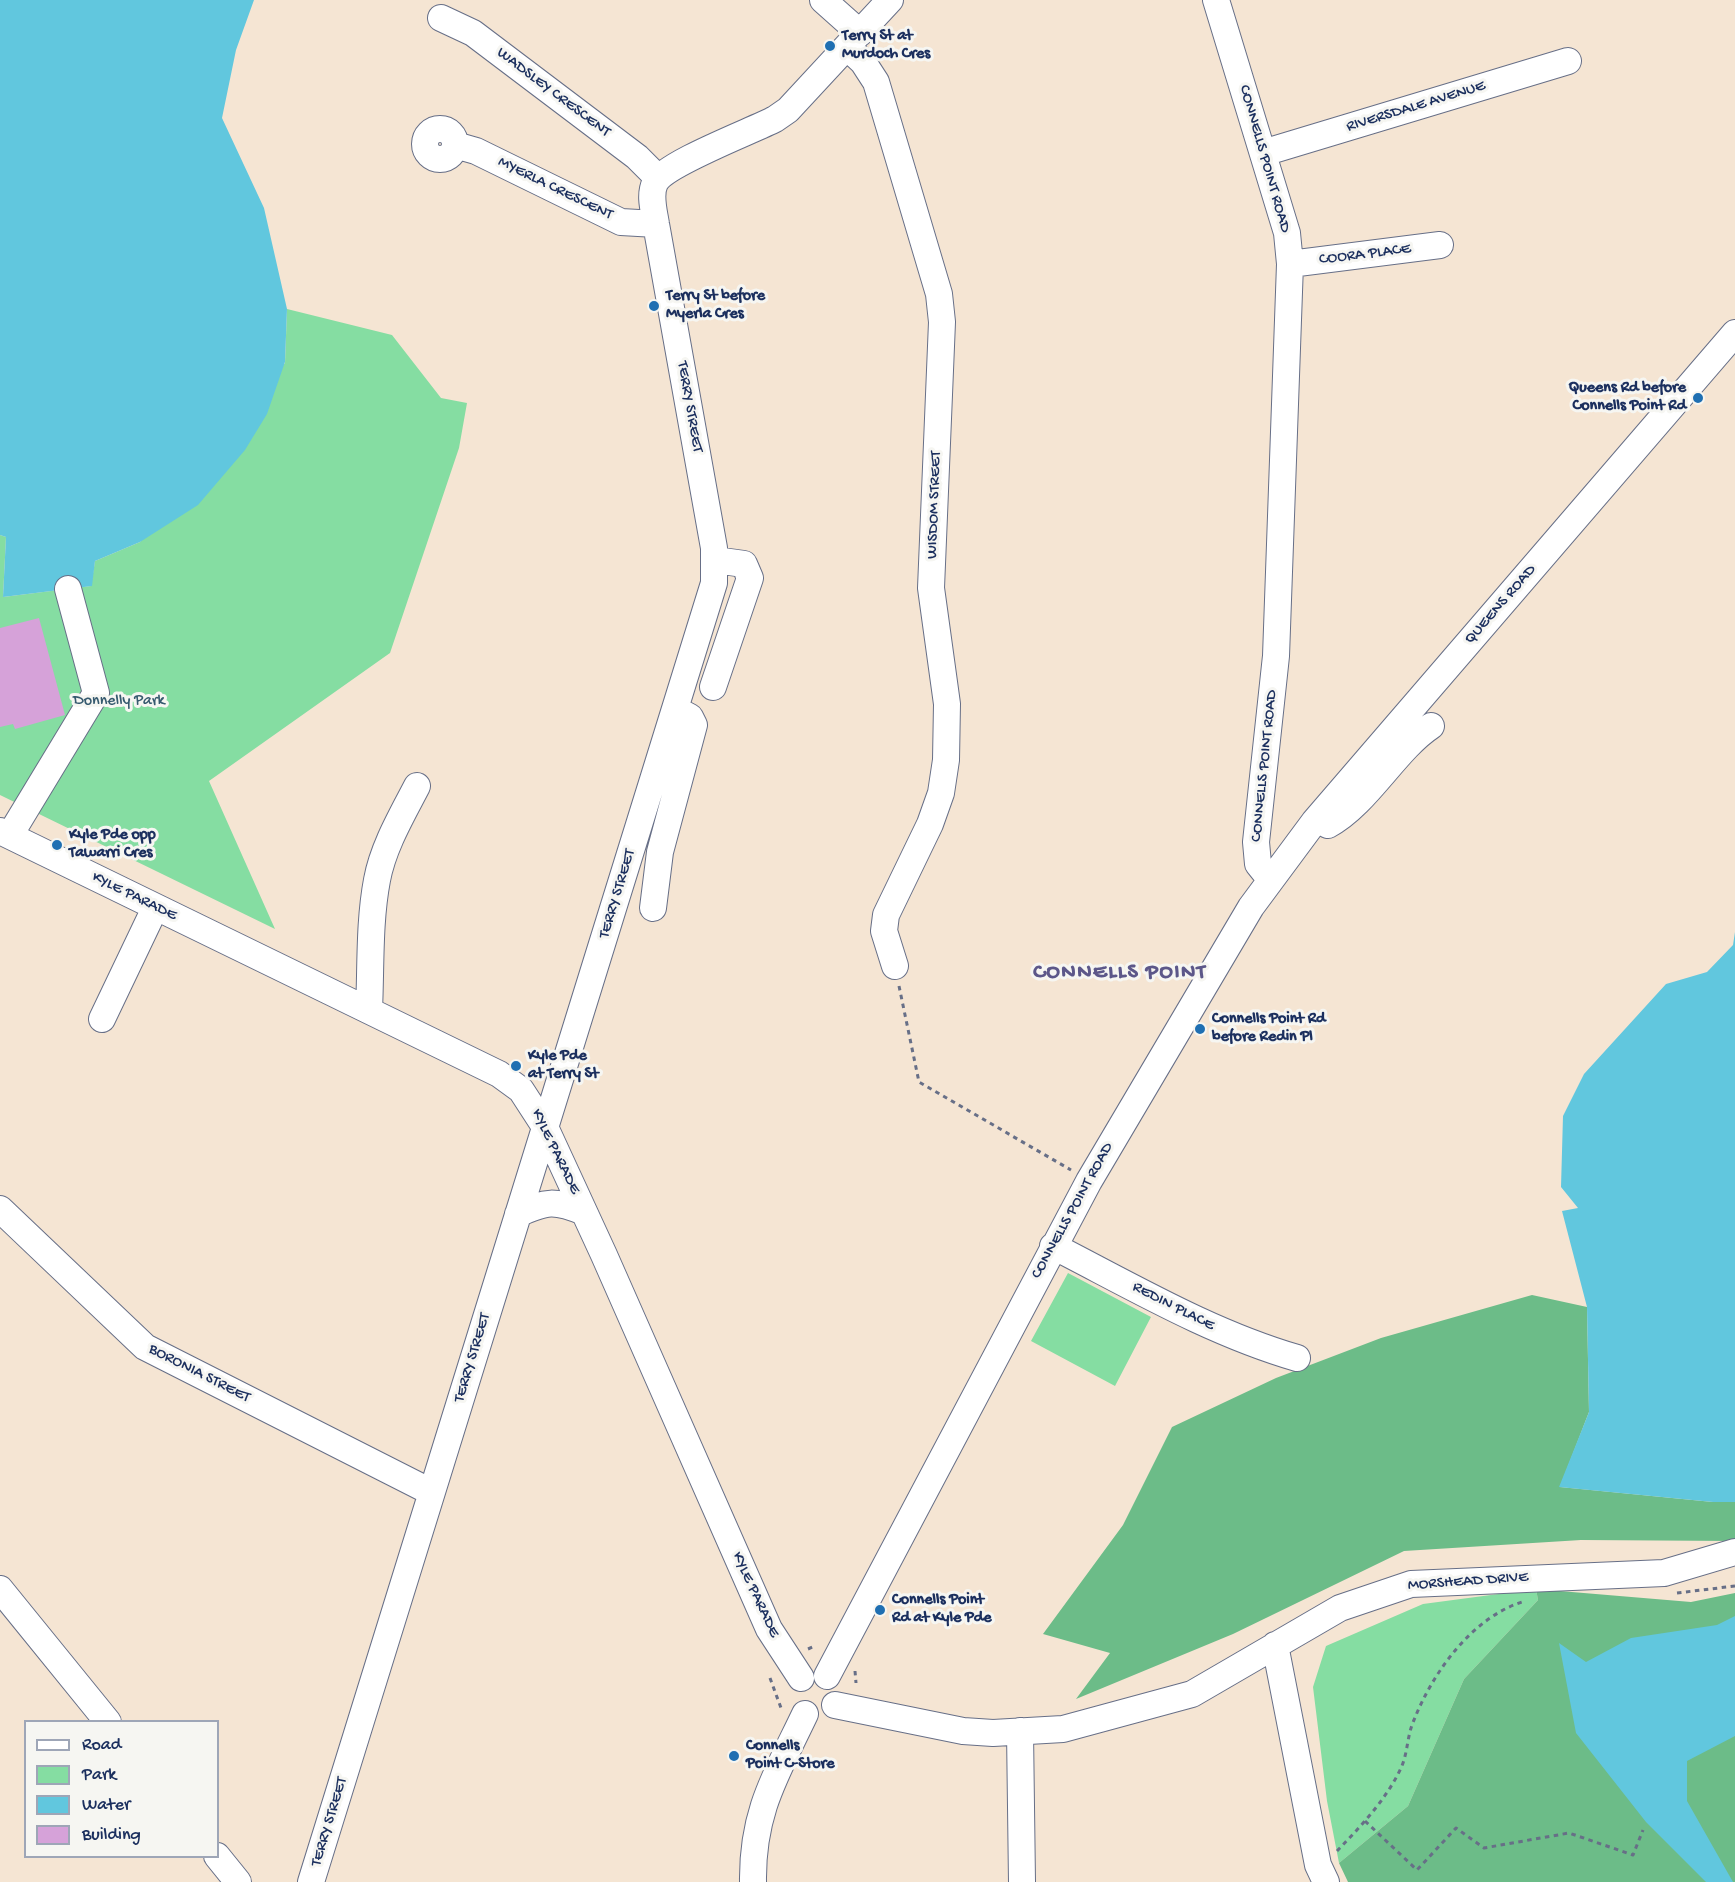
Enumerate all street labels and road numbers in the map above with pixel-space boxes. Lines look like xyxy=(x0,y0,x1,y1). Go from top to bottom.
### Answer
street label: WADSLEY CRESCENT xyxy=(492,44,614,142)
street label: RIVERSDALE AVENUE xyxy=(1344,77,1488,137)
street label: CONNELLS POINT ROAD xyxy=(1234,83,1294,235)
street label: MYERLA CRESCENT xyxy=(494,153,616,225)
street label: COORA PLACE xyxy=(1318,240,1412,270)
street label: TERRY STREET xyxy=(672,360,706,454)
street label: WISDOM STREET xyxy=(924,451,946,559)
street label: QUEENS ROAD xyxy=(1461,561,1541,649)
street label: CONNELLS POINT ROAD xyxy=(1247,689,1283,843)
street label: TERRY STREET xyxy=(595,847,641,941)
street label: KYLE PARADE xyxy=(88,868,180,926)
street label: KYLE PARADE xyxy=(526,1106,584,1198)
street label: CONNELLS POINT ROAD xyxy=(1028,1140,1118,1282)
street label: REDIN PLACE xyxy=(1129,1278,1217,1336)
street label: TERRY STREET xyxy=(450,1311,496,1405)
street label: BORONIA STREET xyxy=(145,1340,253,1408)
street label: KYLE PARADE xyxy=(727,1549,783,1641)
street label: MORSHEAD DRIVE xyxy=(1407,1568,1529,1596)
street label: TERRY STREET xyxy=(307,1775,353,1869)

